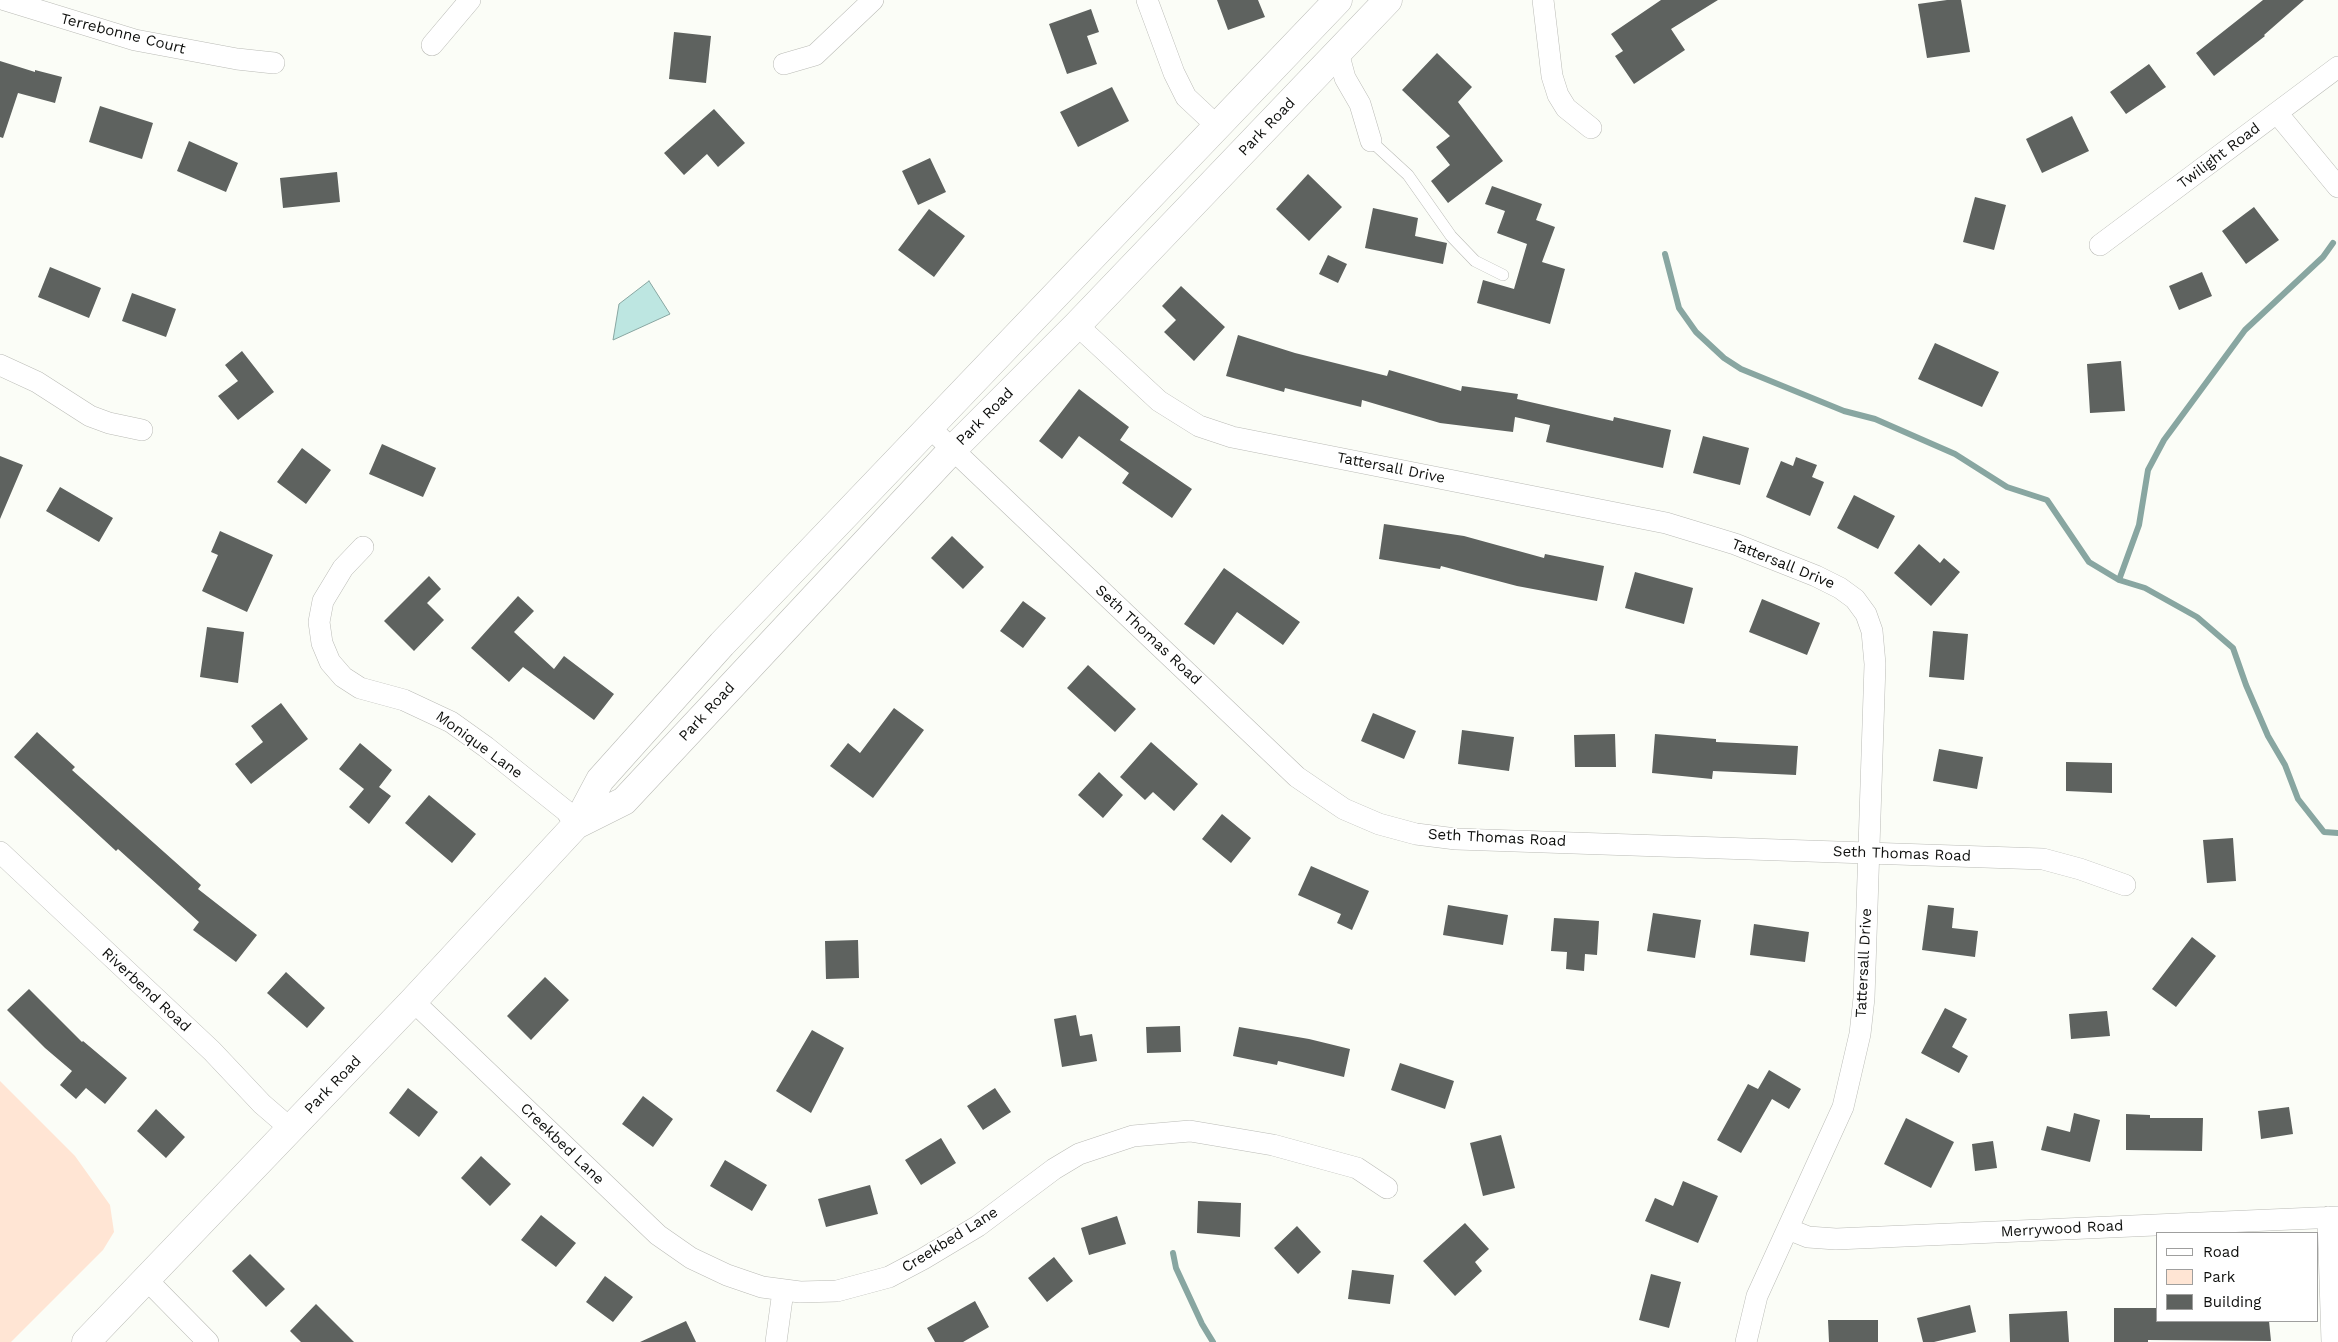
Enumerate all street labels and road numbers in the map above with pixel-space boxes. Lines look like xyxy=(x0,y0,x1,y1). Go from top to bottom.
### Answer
street label: Terrebonne Court xyxy=(59,10,187,58)
street label: Park Road xyxy=(1235,94,1299,160)
street label: Twilight Road xyxy=(2174,119,2264,193)
street label: Park Road xyxy=(952,384,1018,450)
street label: Tattersall Drive xyxy=(1335,449,1447,487)
street label: Tattersall Drive xyxy=(1729,535,1837,593)
street label: Seth Thomas Road xyxy=(1091,581,1205,689)
street label: Park Road xyxy=(675,679,739,745)
street label: Monique Lane xyxy=(432,708,526,782)
street label: Seth Thomas Road xyxy=(1428,825,1566,851)
street label: Seth Thomas Road xyxy=(1833,843,1971,865)
street label: Tattersall Drive xyxy=(1852,908,1876,1018)
street label: Riverbend Road xyxy=(98,944,194,1036)
street label: Park Road xyxy=(301,1052,365,1118)
street label: Creekbed Lane xyxy=(516,1099,608,1189)
street label: Creekbed Lane xyxy=(899,1203,1001,1277)
street label: Merrywood Road xyxy=(2000,1217,2124,1241)

